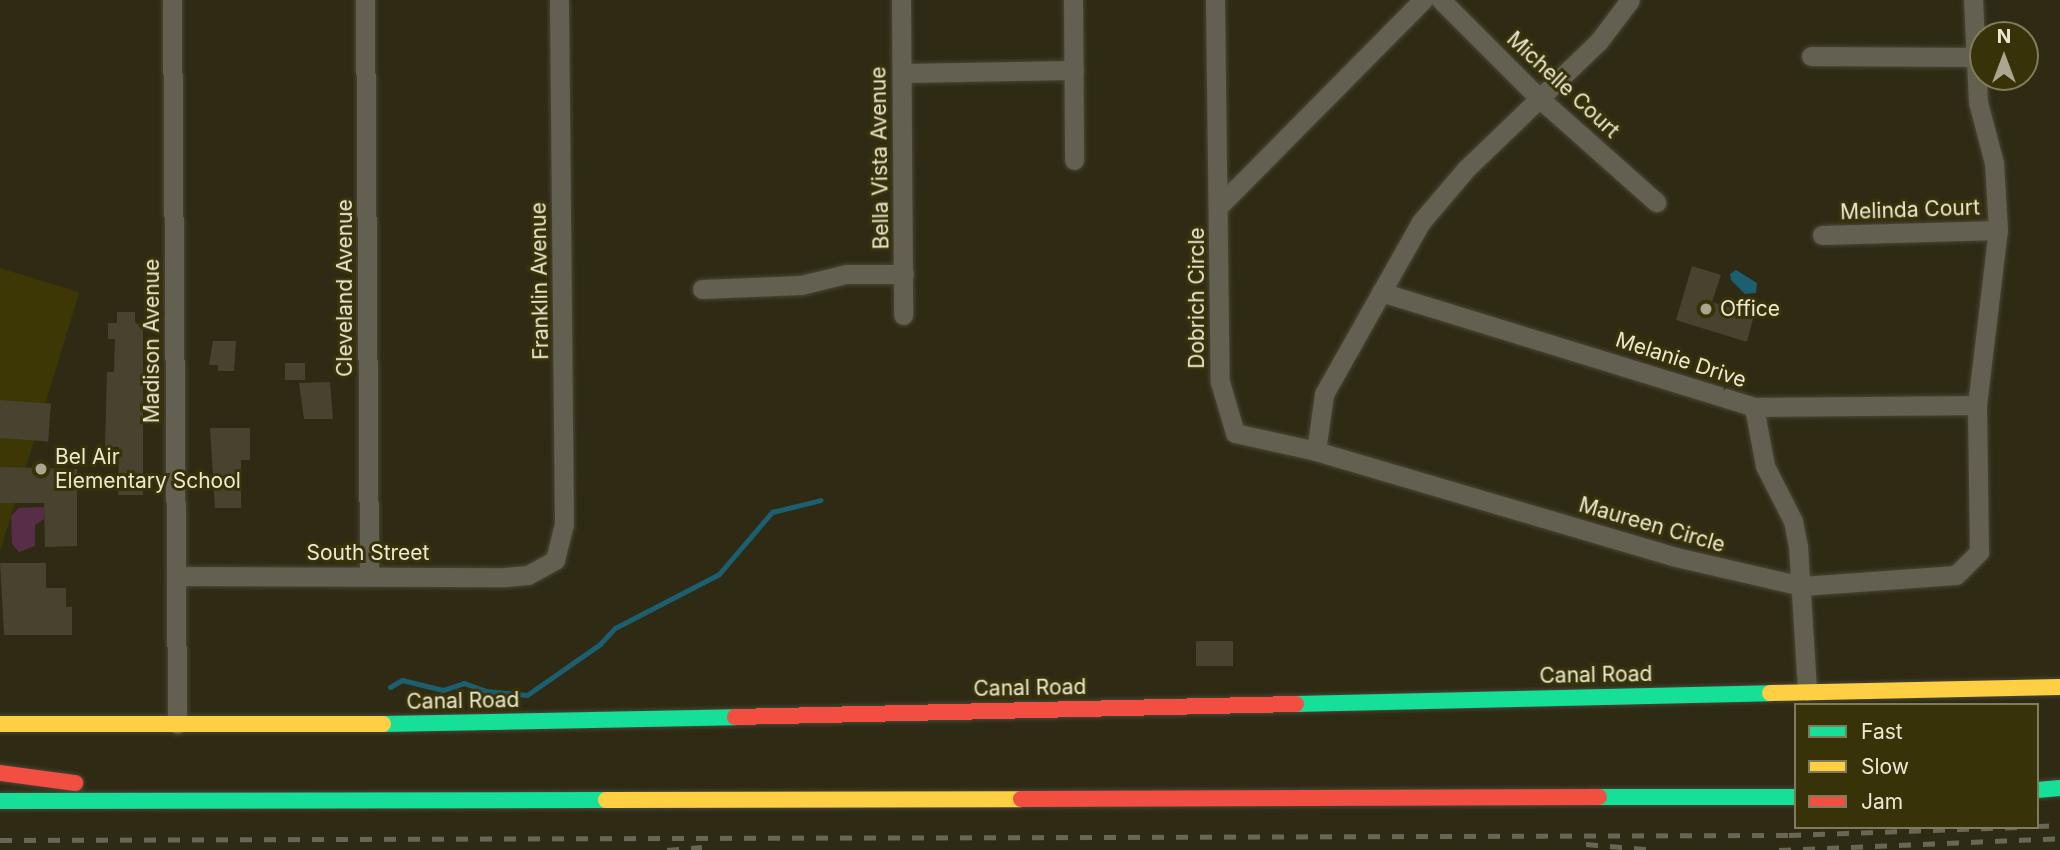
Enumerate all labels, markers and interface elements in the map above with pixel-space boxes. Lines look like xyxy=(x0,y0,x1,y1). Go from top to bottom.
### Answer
north arrow xyxy=(1969,21,2039,91)
text: N xyxy=(1997,25,2011,48)
street label: Michelle Court xyxy=(1502,27,1624,143)
street label: Bella Vista Avenue xyxy=(866,66,894,250)
street label: Melinda Court xyxy=(1840,195,1980,225)
street label: Cleveland Avenue xyxy=(332,199,358,377)
street label: Franklin Avenue xyxy=(526,202,554,360)
street label: Dobrich Circle xyxy=(1184,227,1210,369)
street label: Madison Avenue xyxy=(139,259,165,423)
place label: Office xyxy=(1720,296,1780,322)
marker: Office xyxy=(1698,301,1714,317)
street label: Melanie Drive xyxy=(1613,327,1749,393)
place label: Bel Air Elementary School xyxy=(55,444,241,494)
marker: Bel Air Elementary School xyxy=(33,461,49,477)
street label: Maureen Circle xyxy=(1576,492,1728,558)
street label: South Street xyxy=(307,540,429,566)
street label: Canal Road xyxy=(1539,661,1653,689)
street label: Canal Road xyxy=(973,674,1087,702)
street label: Canal Road xyxy=(406,687,520,715)
legend xyxy=(1794,703,2039,829)
text: Fast xyxy=(1861,719,1903,744)
text: Slow xyxy=(1861,754,1909,779)
text: Jam xyxy=(1861,789,1903,814)

